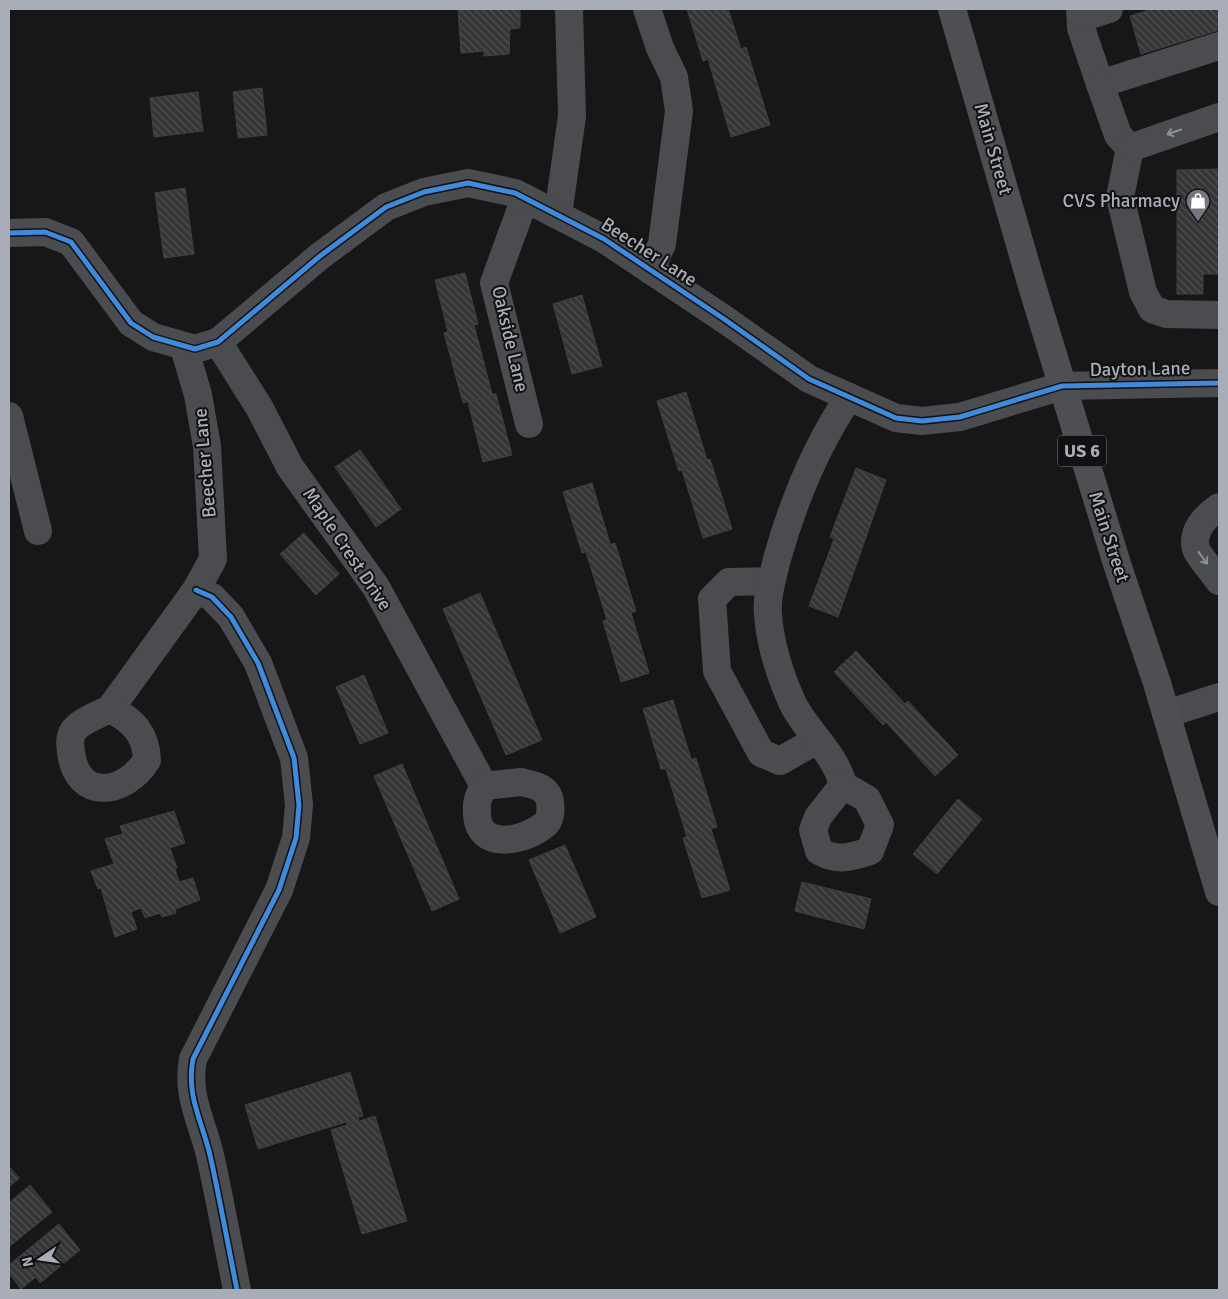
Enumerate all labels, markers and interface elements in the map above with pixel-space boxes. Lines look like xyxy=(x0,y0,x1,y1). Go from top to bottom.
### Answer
street label: Main Street xyxy=(968,100,1018,198)
one-way arrow xyxy=(1167,128,1183,138)
shop icon: CVS Pharmacy xyxy=(1185,188,1211,222)
place label: CVS Pharmacy xyxy=(1062,189,1180,213)
street label: Beecher Lane xyxy=(596,212,702,292)
street label: Oakside Lane xyxy=(486,284,534,394)
street label: Dayton Lane xyxy=(1089,356,1191,382)
street label: Beecher Lane xyxy=(188,407,222,519)
road number: US 6 xyxy=(1058,436,1106,466)
street label: Maple Crest Drive xyxy=(297,483,397,615)
street label: Main Street xyxy=(1083,488,1135,586)
one-way arrow xyxy=(1198,551,1208,565)
north arrow xyxy=(15,1234,65,1284)
text: N xyxy=(18,1255,37,1268)

